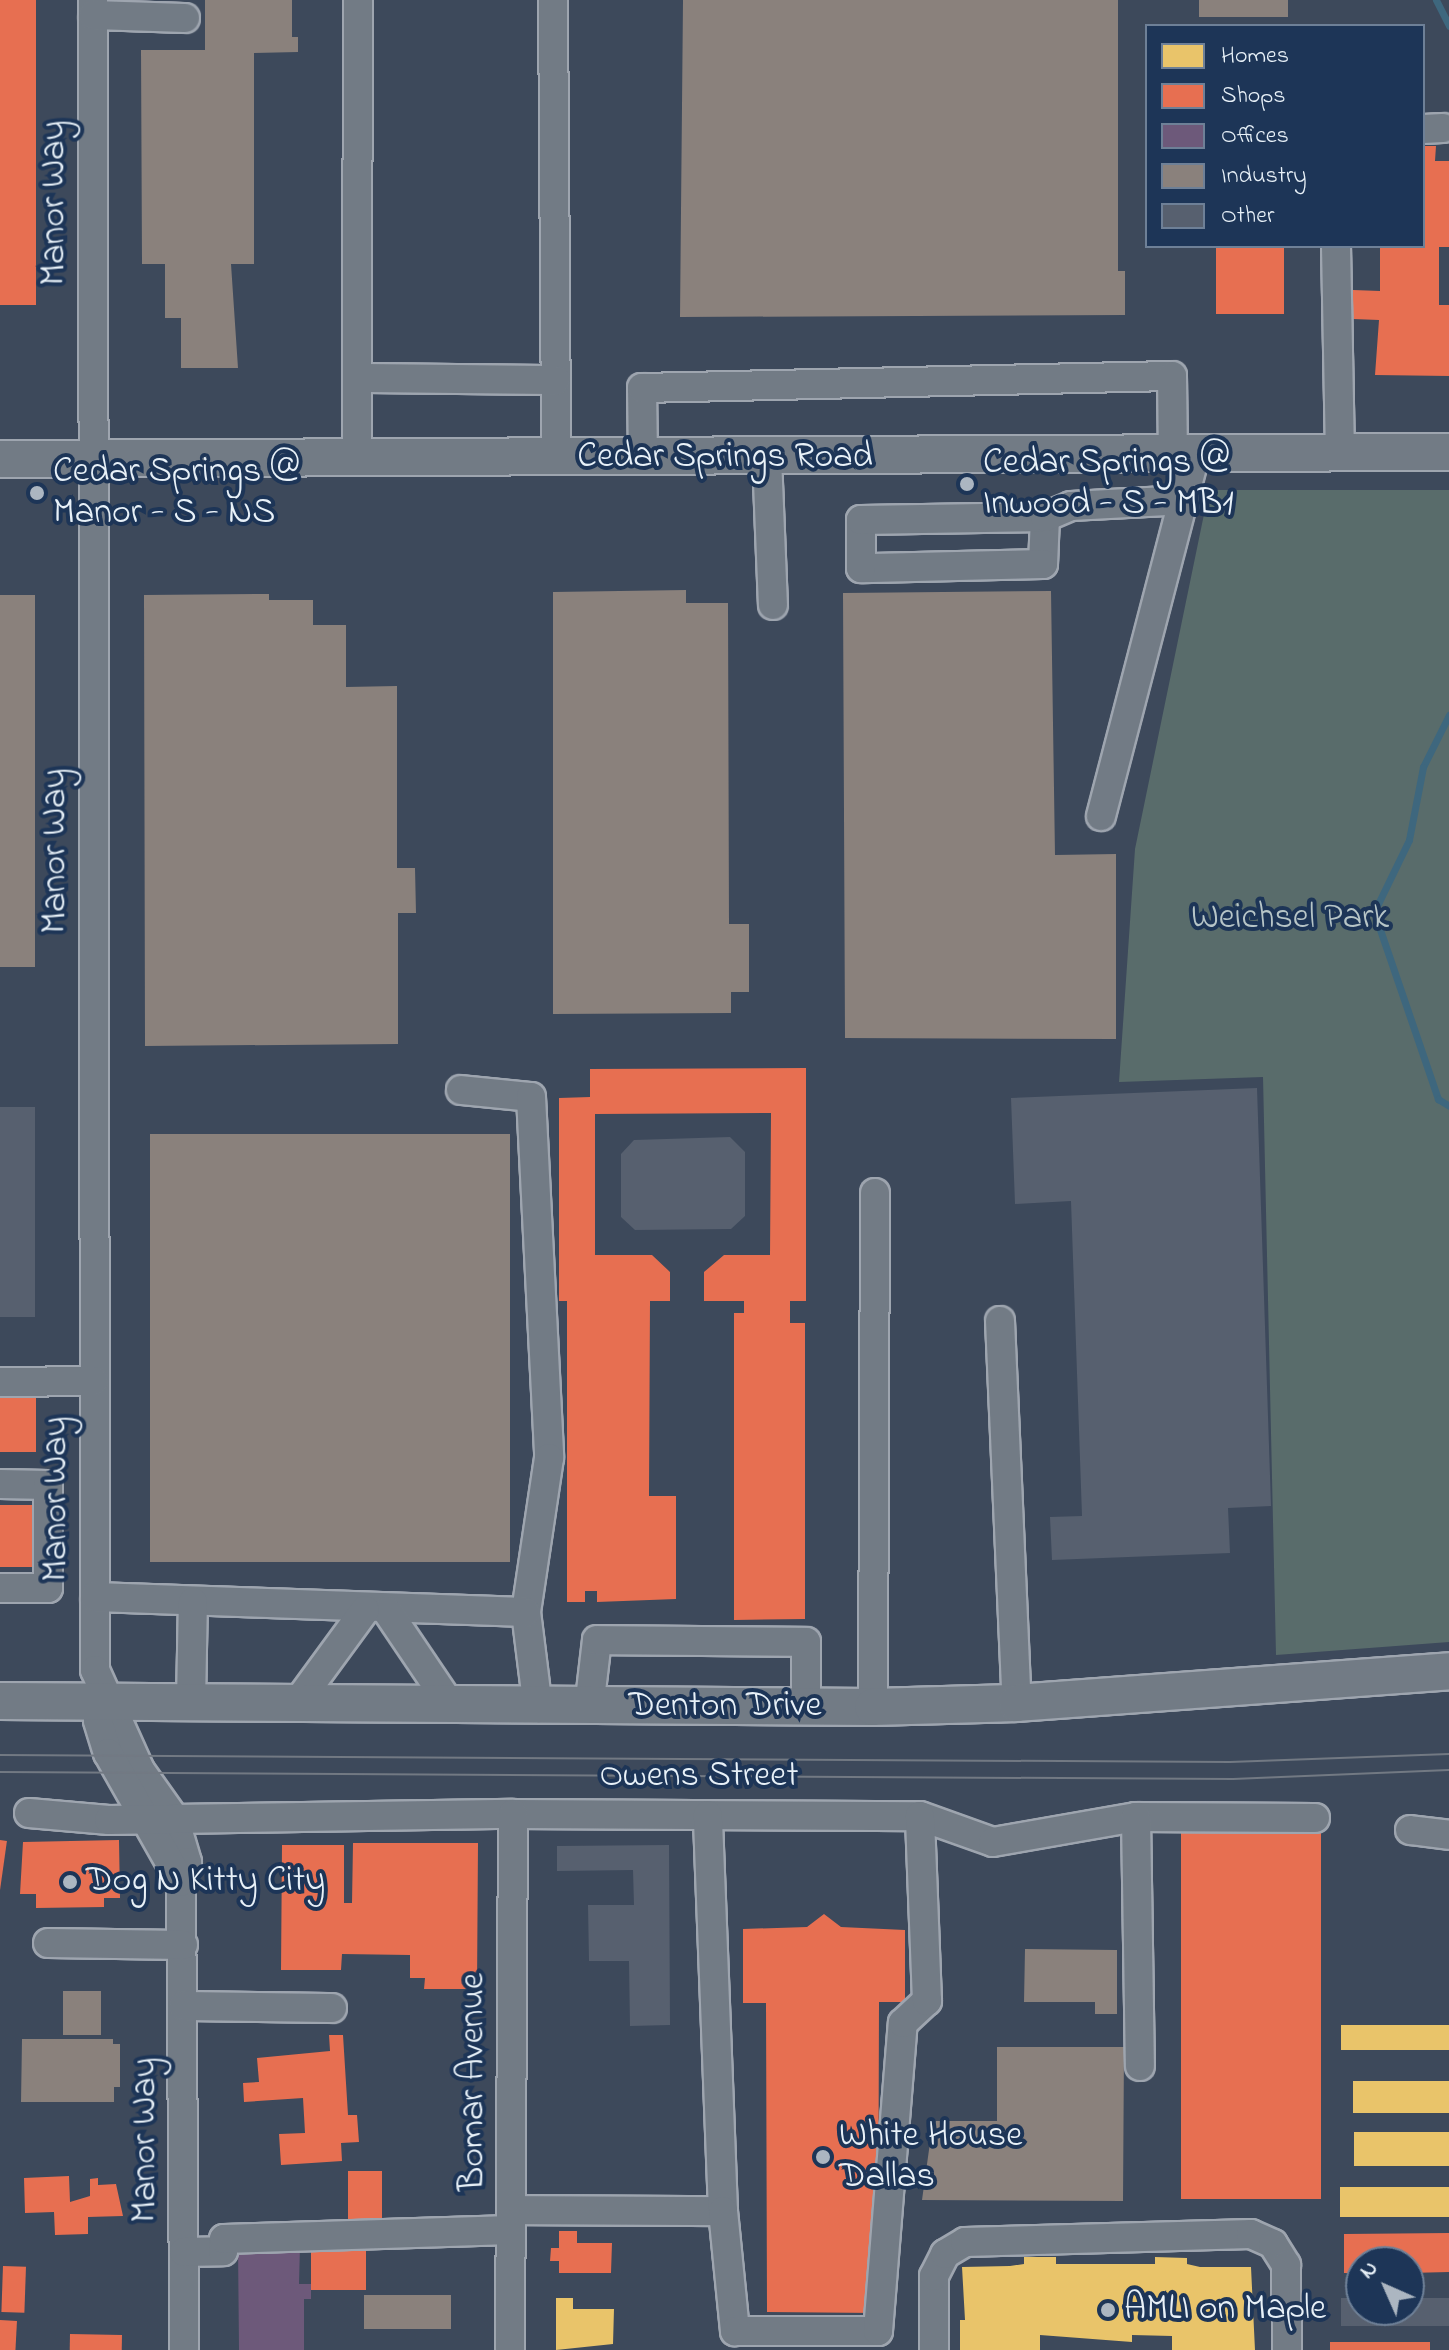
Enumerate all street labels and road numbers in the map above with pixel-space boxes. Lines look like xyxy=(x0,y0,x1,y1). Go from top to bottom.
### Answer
street label: Manor Way xyxy=(33,120,77,286)
street label: Cedar Springs Road xyxy=(577,436,873,480)
street label: Manor Way xyxy=(34,768,78,934)
street label: Manor Way xyxy=(35,1416,79,1582)
street label: Denton Drive xyxy=(628,1685,822,1729)
street label: Owens Street xyxy=(599,1755,799,1799)
street label: Bomar Avenue xyxy=(452,1973,496,2191)
street label: Manor Way xyxy=(124,2057,168,2223)

